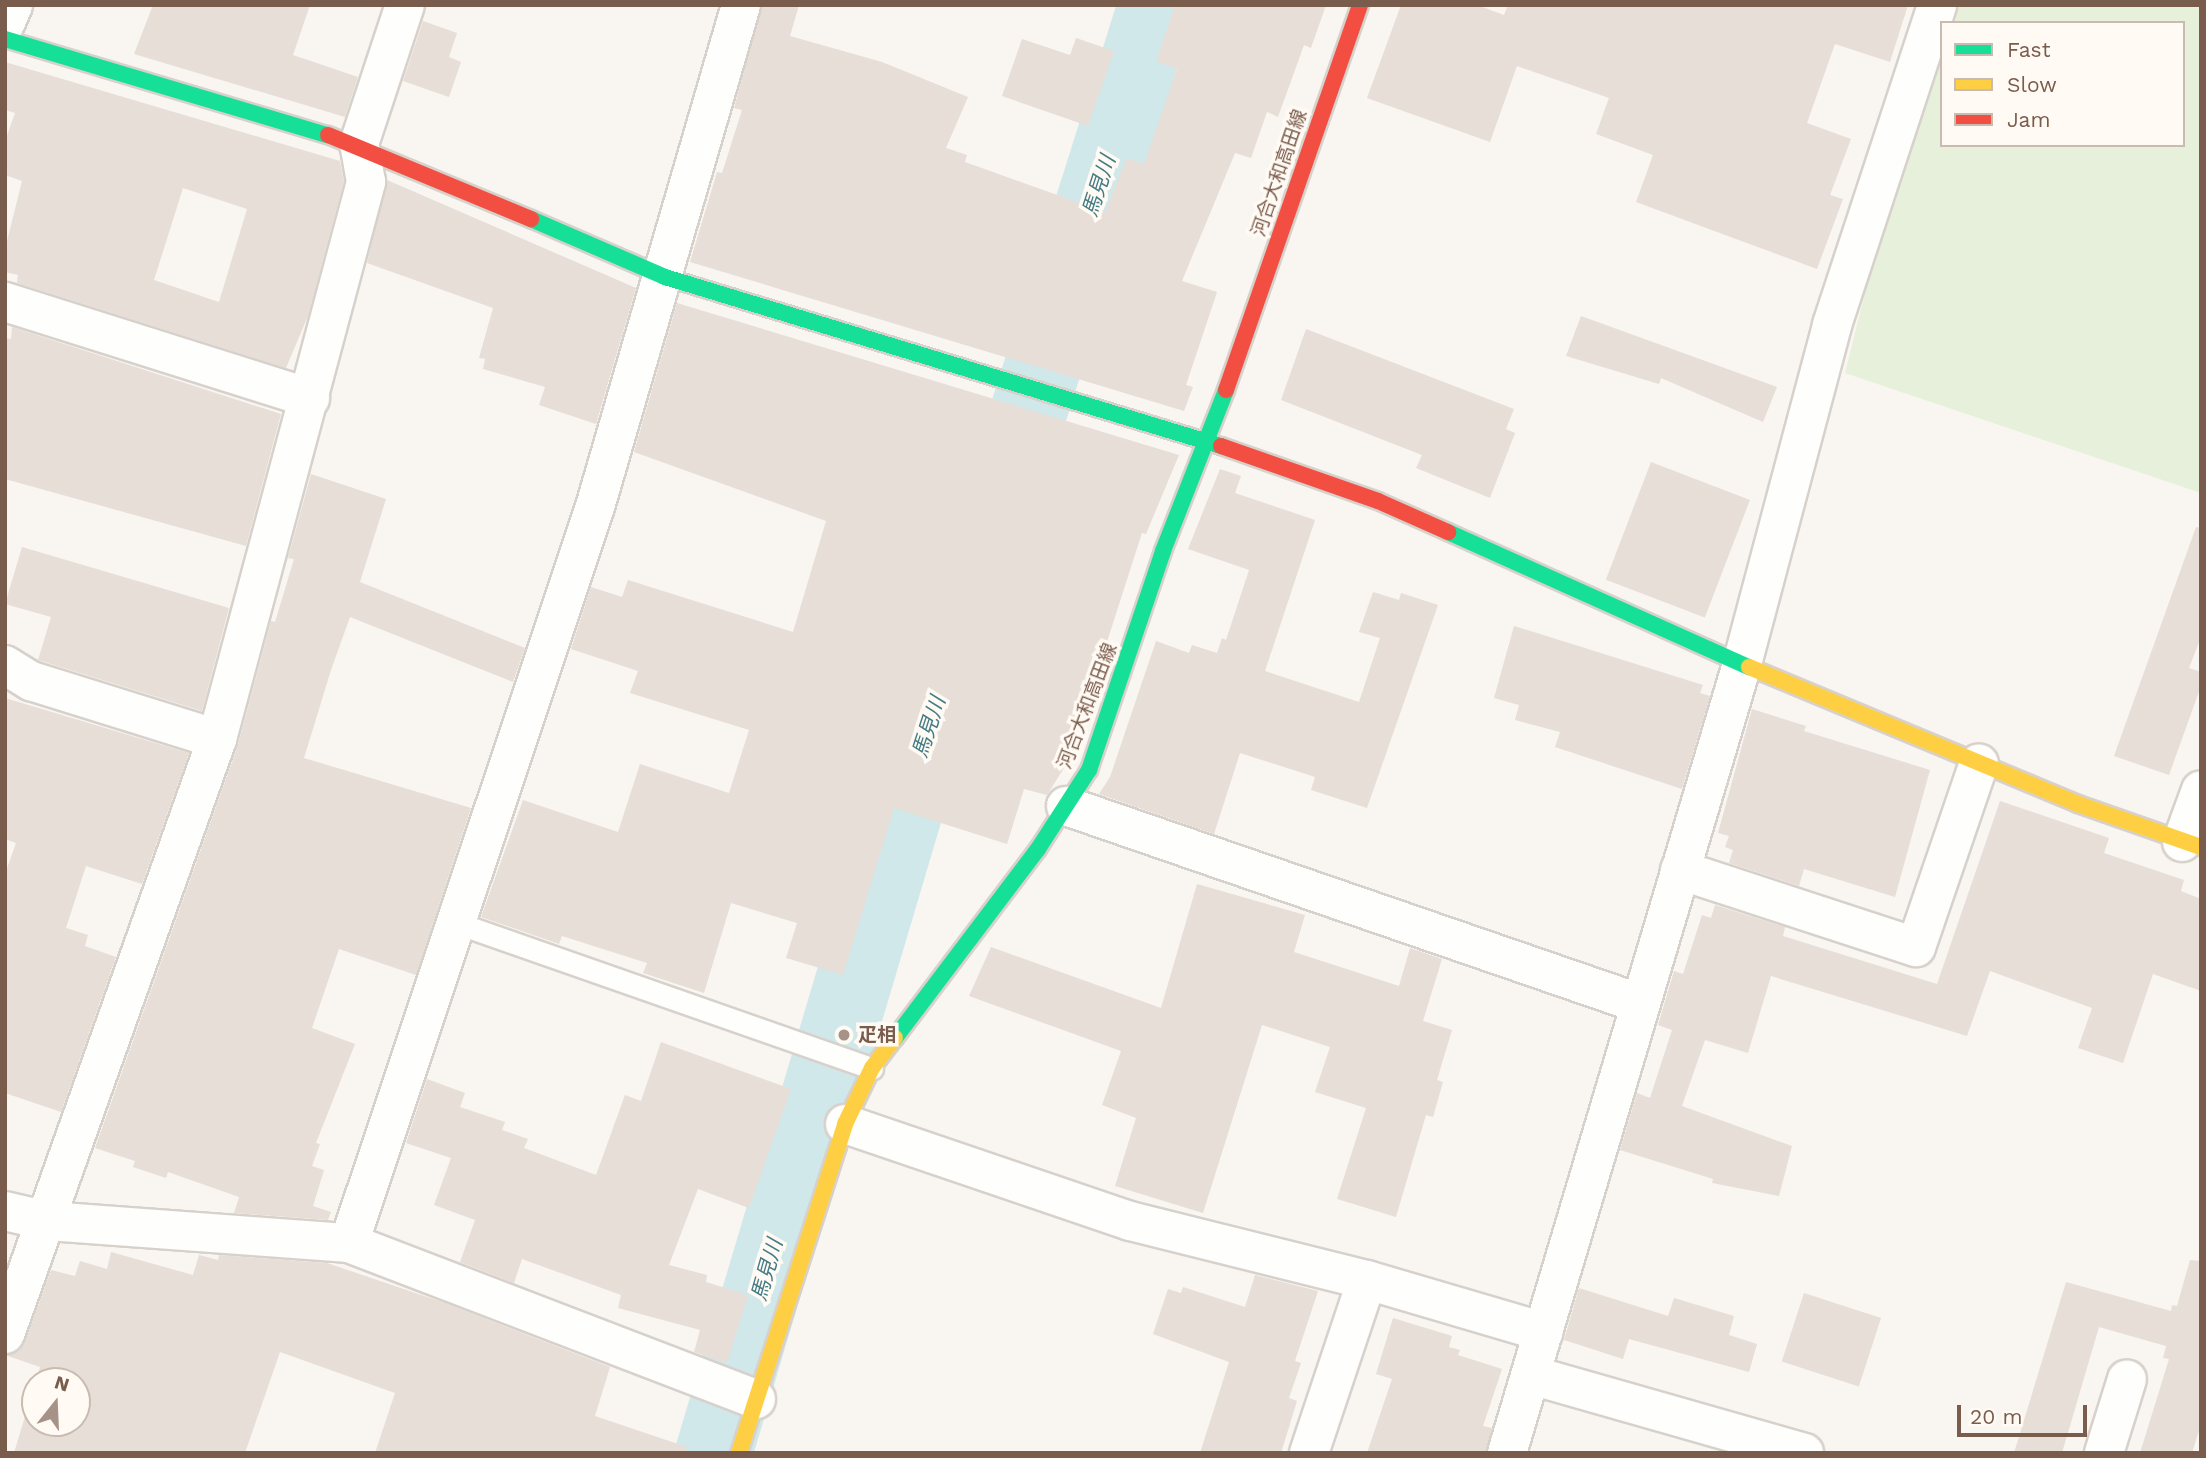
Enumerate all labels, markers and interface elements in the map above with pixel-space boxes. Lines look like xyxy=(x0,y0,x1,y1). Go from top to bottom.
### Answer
legend xyxy=(1940,21,2185,147)
text: Fast xyxy=(2007,37,2051,62)
text: Slow xyxy=(2007,72,2057,97)
street label: 河合大和高田線 xyxy=(1247,106,1311,240)
text: Jam xyxy=(2007,107,2050,132)
water label: 馬見川 xyxy=(1077,152,1121,220)
street label: 河合大和高田線 xyxy=(1053,640,1121,772)
water label: 馬見川 xyxy=(907,693,951,761)
place label: 疋相 xyxy=(858,1024,896,1046)
marker: 疋相 xyxy=(836,1027,852,1043)
water label: 馬見川 xyxy=(746,1236,788,1304)
north arrow xyxy=(21,1367,91,1437)
text: N xyxy=(52,1370,72,1397)
scale bar xyxy=(1961,1392,2090,1436)
text: 20 m xyxy=(1970,1404,2022,1429)

